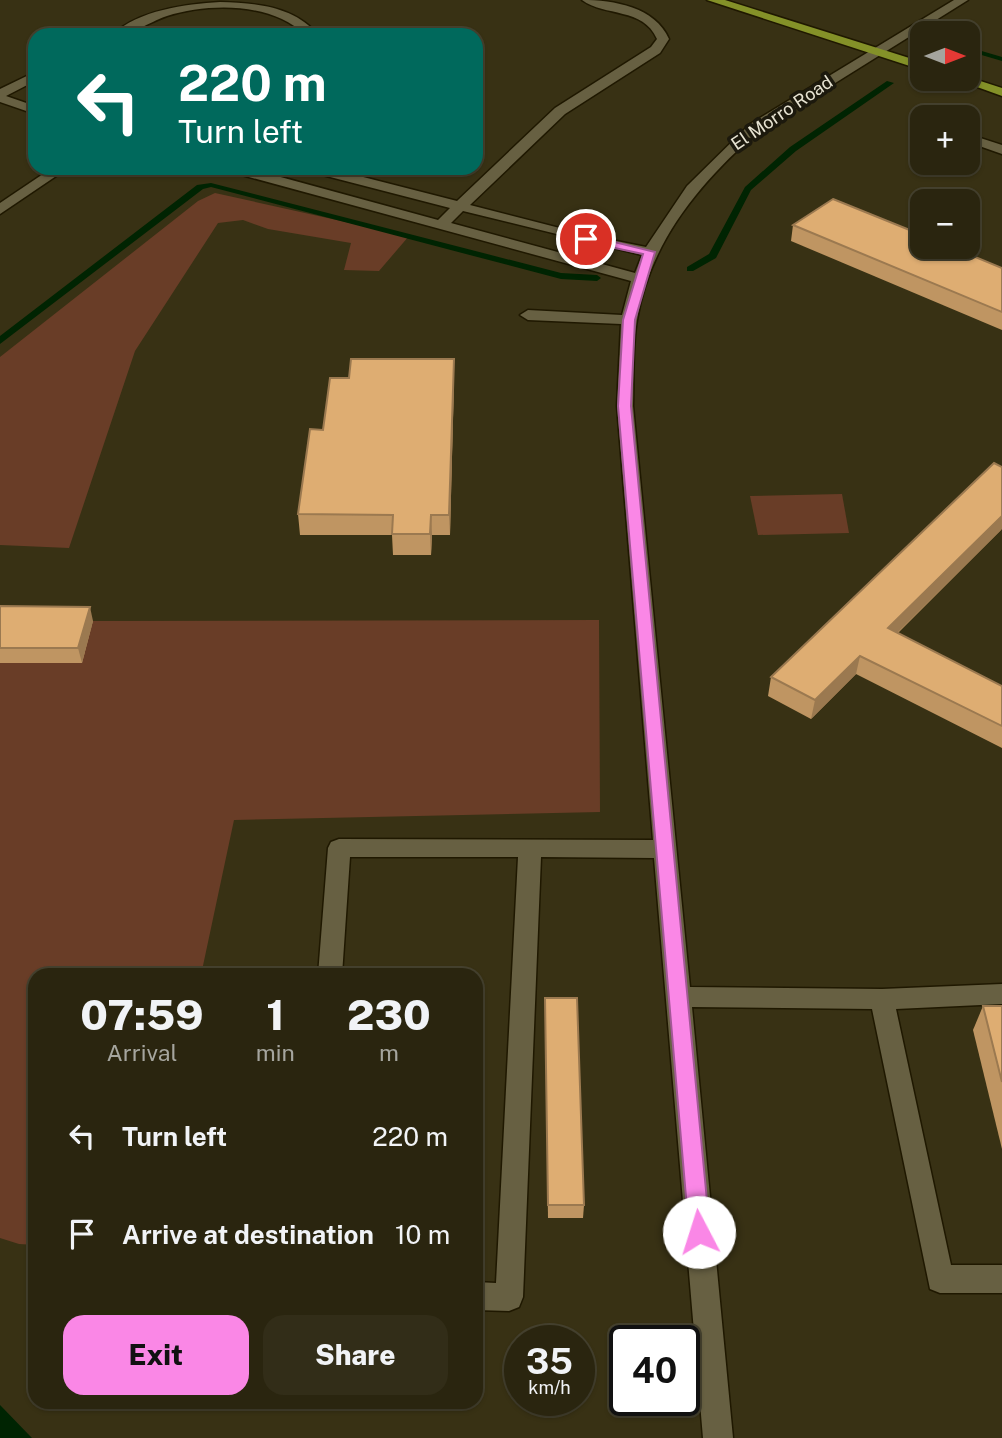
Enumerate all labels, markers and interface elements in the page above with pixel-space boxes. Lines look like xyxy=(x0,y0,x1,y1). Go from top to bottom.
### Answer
north arrow xyxy=(910,21,980,91)
map controls xyxy=(910,21,980,259)
text: 220 m xyxy=(178,54,327,112)
icon: left xyxy=(63,56,154,147)
street label: El Morro Road xyxy=(727,71,836,154)
button: + xyxy=(910,105,980,175)
text: Turn left xyxy=(178,113,303,150)
button: − xyxy=(910,189,980,259)
pin xyxy=(556,209,616,269)
icon: arrive xyxy=(567,220,605,258)
text: 07:59 xyxy=(80,990,204,1039)
text: 1 xyxy=(266,990,285,1039)
text: 230 xyxy=(347,990,431,1039)
text: Arrival xyxy=(106,1039,177,1066)
text: min xyxy=(256,1039,295,1066)
text: m xyxy=(379,1039,399,1066)
icon: left xyxy=(63,1117,101,1155)
text: Turn left xyxy=(122,1121,227,1152)
text: 220 m xyxy=(372,1121,448,1152)
position arrow xyxy=(662,1195,736,1269)
icon: arrive xyxy=(63,1215,101,1253)
text: Arrive at destination xyxy=(122,1219,374,1250)
text: 10 m xyxy=(395,1219,450,1250)
button: Exit xyxy=(63,1315,249,1395)
button: Share xyxy=(263,1315,448,1395)
speed limit sign: 40 xyxy=(609,1325,700,1416)
text: 35 xyxy=(526,1341,573,1382)
text: km/h xyxy=(528,1377,571,1398)

